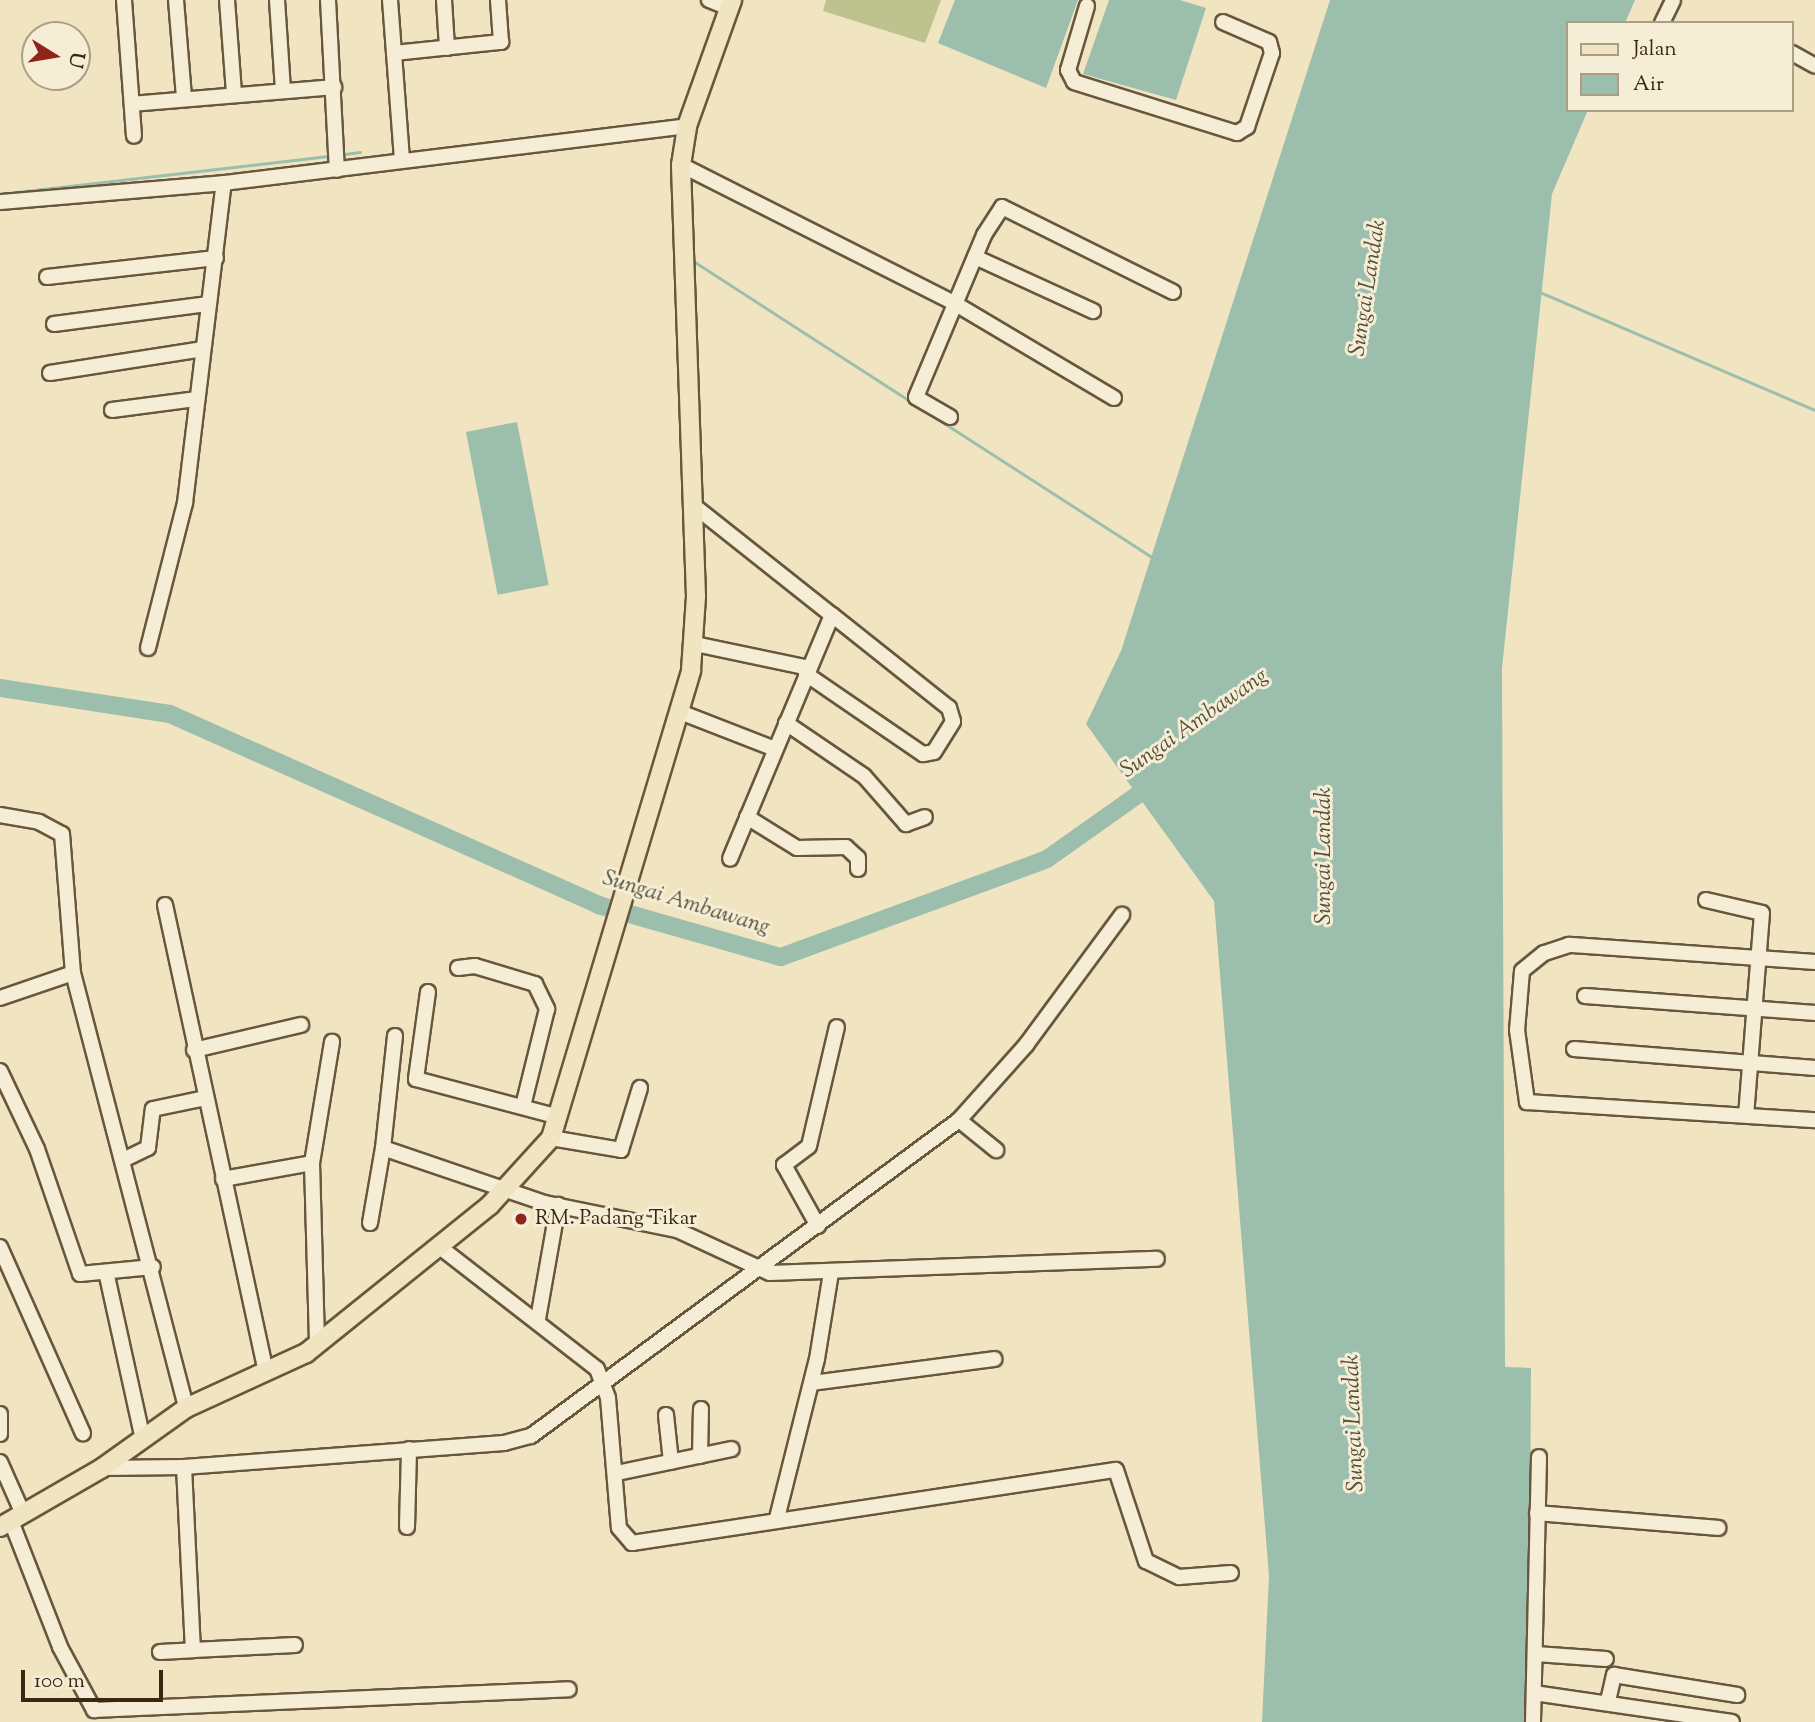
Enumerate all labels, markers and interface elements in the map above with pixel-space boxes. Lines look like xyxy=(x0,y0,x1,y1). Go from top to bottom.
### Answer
north arrow xyxy=(21,21,91,91)
legend xyxy=(1566,21,1794,112)
text: Jalan xyxy=(1633,35,1677,65)
text: U xyxy=(60,50,90,70)
text: Air xyxy=(1633,70,1664,100)
water label: Sungai Landak xyxy=(1345,218,1393,358)
water label: Sungai Ambawang xyxy=(1116,663,1274,785)
water label: Sungai Landak xyxy=(1311,787,1339,925)
water label: Sungai Ambawang xyxy=(599,865,773,943)
place label: RM. Padang Tikar xyxy=(535,1206,697,1232)
marker: RM. Padang Tikar xyxy=(513,1211,529,1227)
water label: Sungai Landak xyxy=(1339,1354,1371,1492)
scale bar xyxy=(24,1656,166,1700)
text: 100 m xyxy=(34,1667,85,1697)

